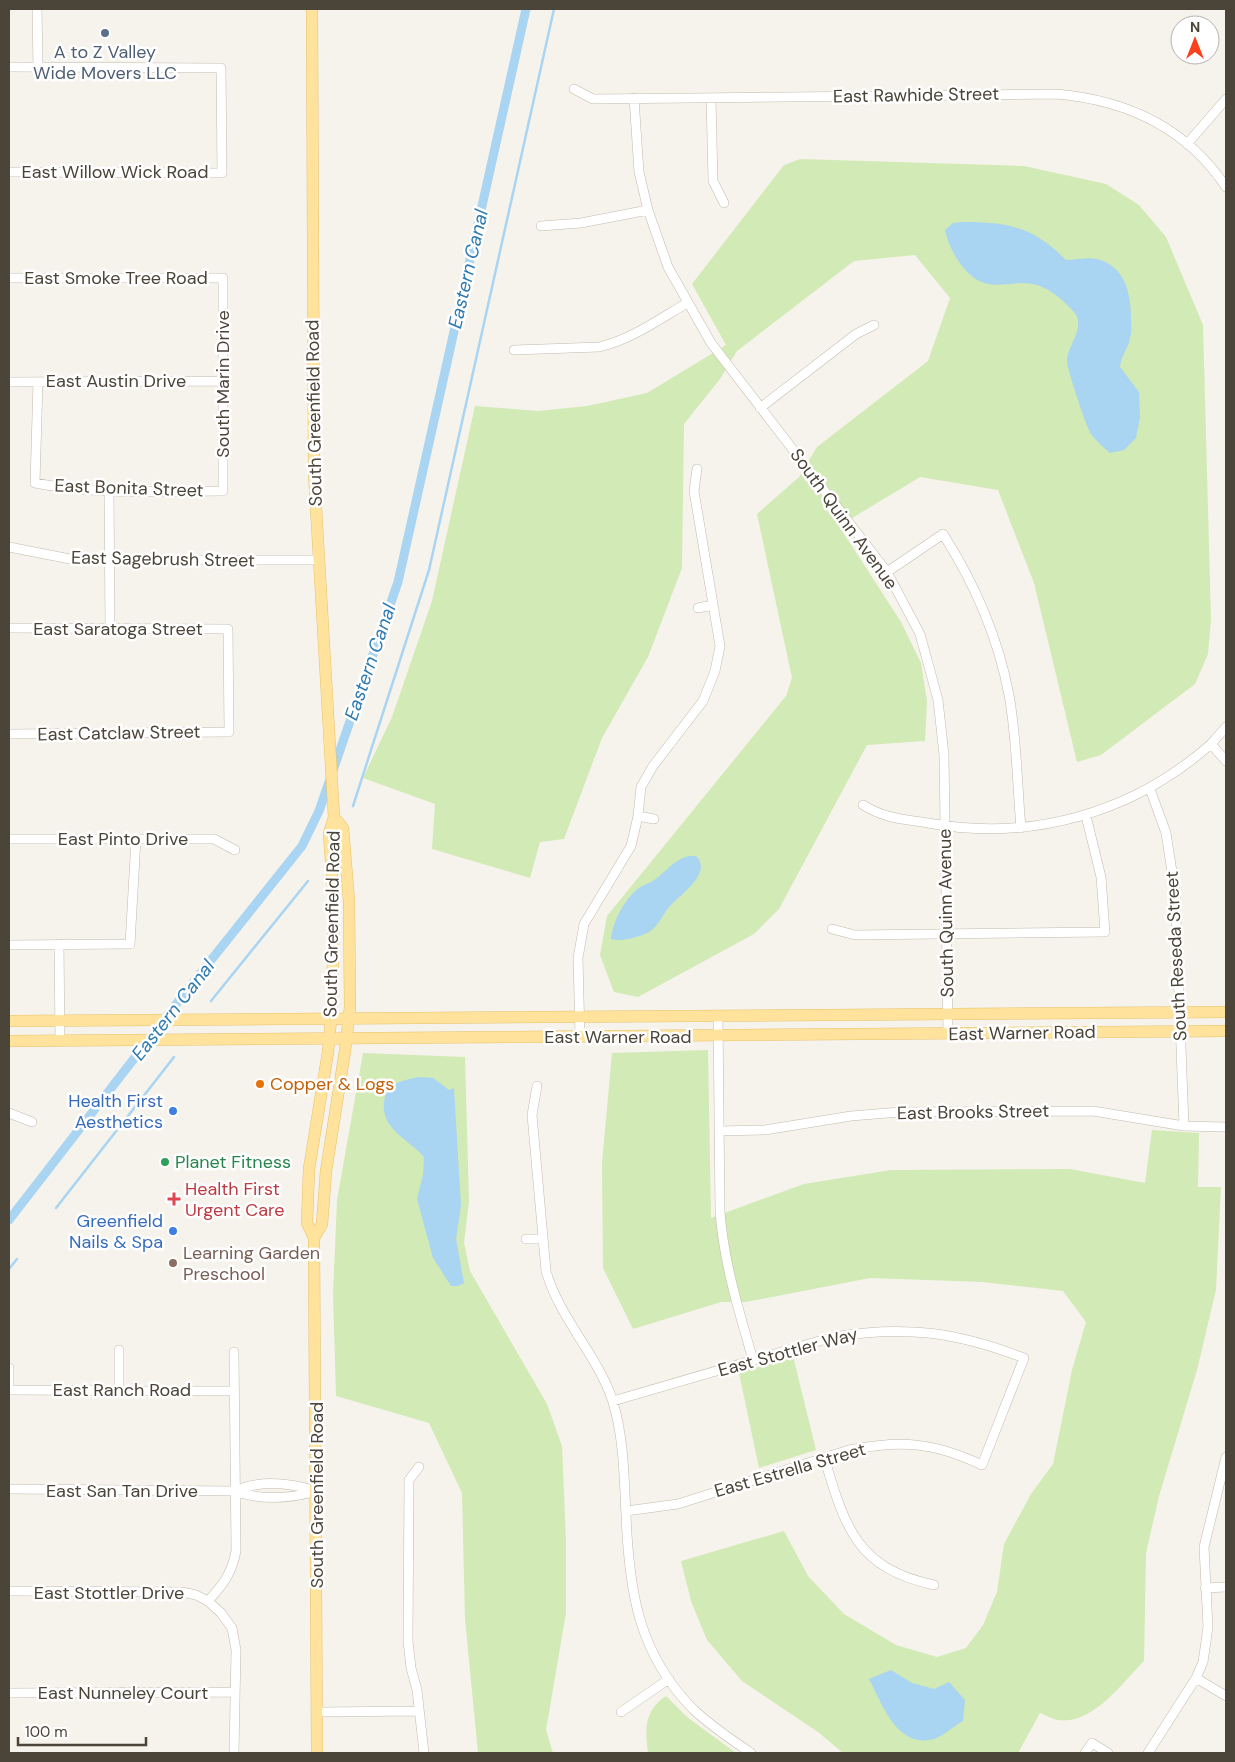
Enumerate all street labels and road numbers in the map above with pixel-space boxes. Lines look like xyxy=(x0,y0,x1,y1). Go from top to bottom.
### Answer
street label: East Rawhide Street xyxy=(833,82,999,108)
street label: East Willow Wick Road xyxy=(22,160,208,184)
street label: East Smoke Tree Road xyxy=(24,266,208,290)
street label: South Marin Drive xyxy=(211,310,235,458)
street label: South Greenfield Road xyxy=(300,319,328,507)
street label: East Austin Drive xyxy=(46,369,186,393)
street label: South Quinn Avenue xyxy=(785,444,903,594)
street label: East Bonita Street xyxy=(54,473,204,503)
street label: East Sagebrush Street xyxy=(71,545,255,573)
street label: East Saratoga Street xyxy=(33,617,203,641)
street label: East Catclaw Street xyxy=(37,720,201,746)
street label: East Pinto Drive xyxy=(58,827,188,851)
street label: South Quinn Avenue xyxy=(933,828,959,998)
street label: South Greenfield Road xyxy=(318,830,346,1018)
street label: South Reseda Street xyxy=(1160,870,1192,1042)
street label: East Warner Road xyxy=(948,1020,1096,1046)
street label: East Warner Road xyxy=(544,1025,692,1049)
street label: East Brooks Street xyxy=(897,1099,1049,1125)
street label: East Stottler Way xyxy=(715,1322,861,1382)
street label: East Ranch Road xyxy=(53,1378,191,1402)
street label: South Greenfield Road xyxy=(305,1402,329,1588)
street label: East Estrella Street xyxy=(711,1437,869,1503)
street label: East San Tan Drive xyxy=(46,1479,198,1503)
street label: East Stottler Drive xyxy=(34,1581,184,1605)
street label: East Nunneley Court xyxy=(38,1681,208,1705)

